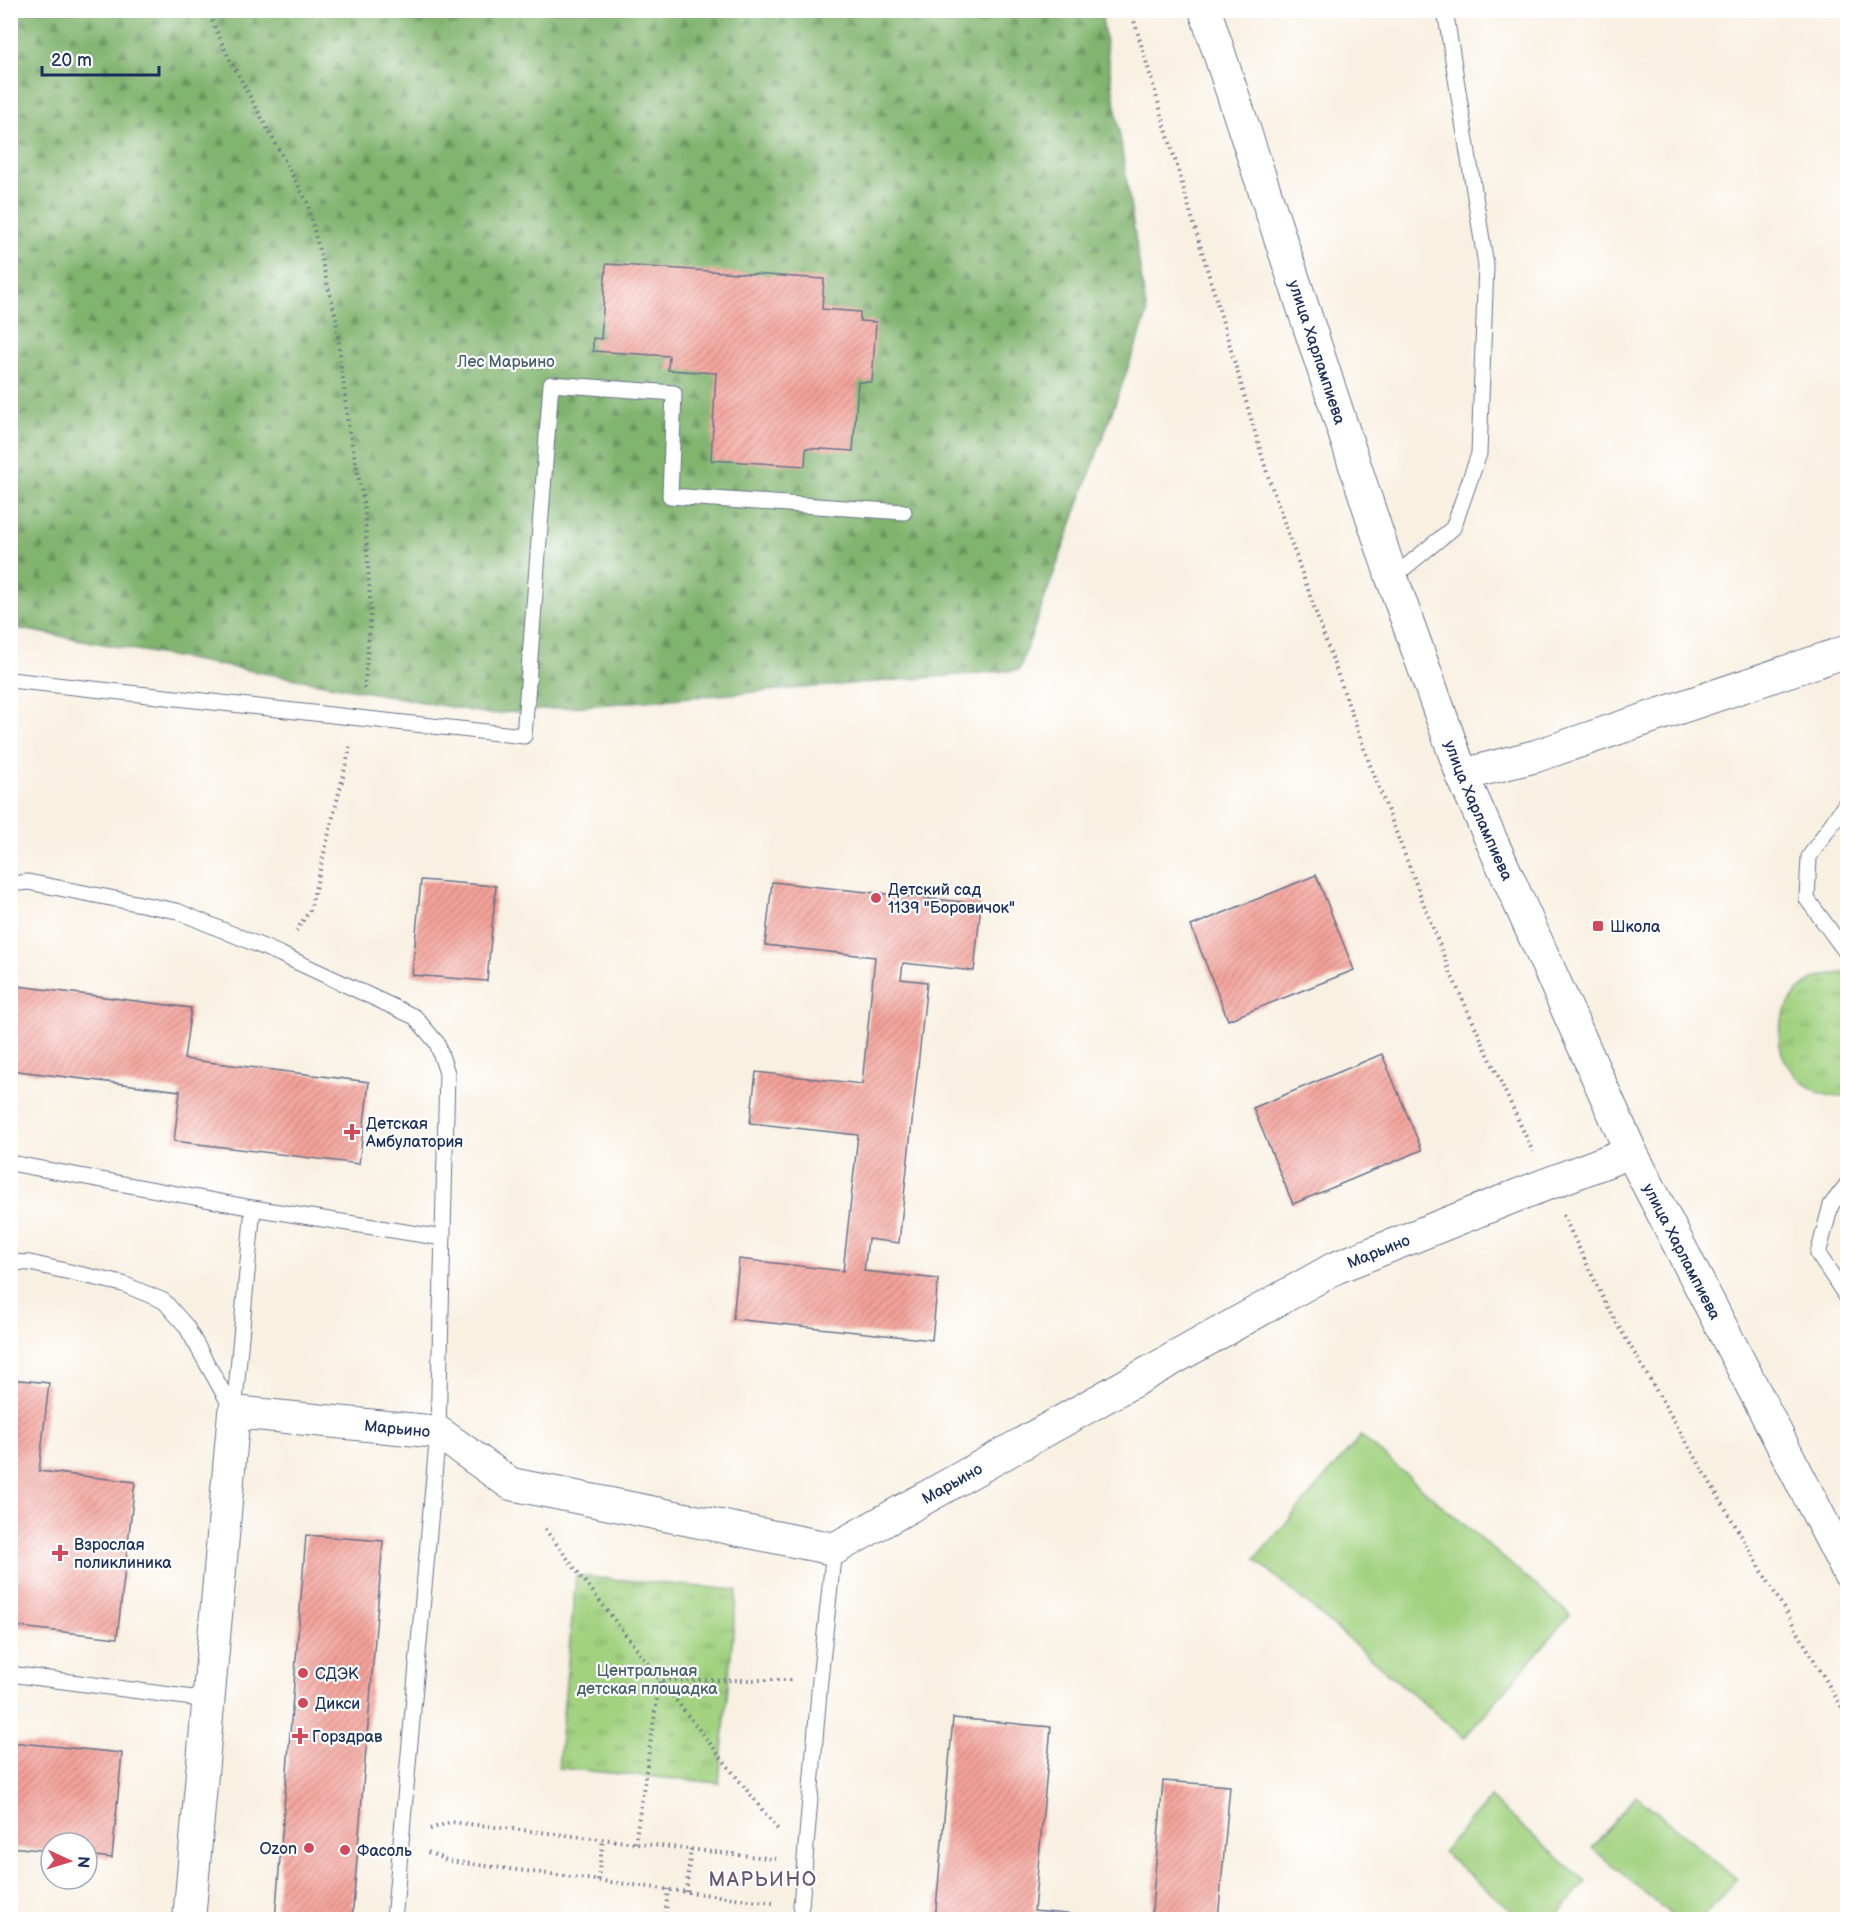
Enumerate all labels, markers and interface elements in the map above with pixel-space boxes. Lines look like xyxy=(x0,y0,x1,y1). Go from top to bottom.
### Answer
scale bar xyxy=(42,39,159,77)
text: 20 m xyxy=(51,50,92,71)
street label: улица Харлампиева xyxy=(1284,278,1349,427)
park label: Лес Марьино xyxy=(456,353,555,372)
street label: улица Харлампиева xyxy=(1439,738,1516,884)
place label: Детский сад 1139 "Боровичок" xyxy=(888,881,1015,918)
marker: Детский сад 1139 "Боровичок" xyxy=(869,891,883,905)
place label: Школа xyxy=(1610,918,1661,937)
marker: Школа xyxy=(1591,919,1605,933)
place label: Детская Амбулатория xyxy=(365,1115,463,1152)
marker: Детская Амбулатория xyxy=(343,1123,361,1141)
street label: улица Харлампиева xyxy=(1638,1181,1724,1324)
street label: Марьино xyxy=(1345,1231,1413,1273)
street label: Марьино xyxy=(363,1417,431,1442)
street label: Марьино xyxy=(919,1460,986,1509)
place label: Взрослая поликлиника xyxy=(74,1536,172,1573)
marker: Взрослая поликлиника xyxy=(51,1544,69,1562)
park label: Центральная детская площадка xyxy=(576,1662,718,1699)
place label: СДЭК xyxy=(315,1665,359,1684)
marker: СДЭК xyxy=(296,1666,310,1680)
place label: Дикси xyxy=(315,1695,360,1714)
marker: Дикси xyxy=(296,1696,310,1710)
place label: Горздрав xyxy=(312,1728,383,1747)
marker: Горздрав xyxy=(293,1729,307,1743)
north arrow xyxy=(39,1831,99,1891)
place label: Ozon xyxy=(259,1840,297,1859)
marker: Ozon xyxy=(302,1841,316,1855)
place label: Фасоль xyxy=(357,1842,412,1861)
marker: Фасоль xyxy=(338,1843,352,1857)
text: N xyxy=(73,1855,92,1869)
district label: МАРЬИНО xyxy=(708,1868,818,1892)

